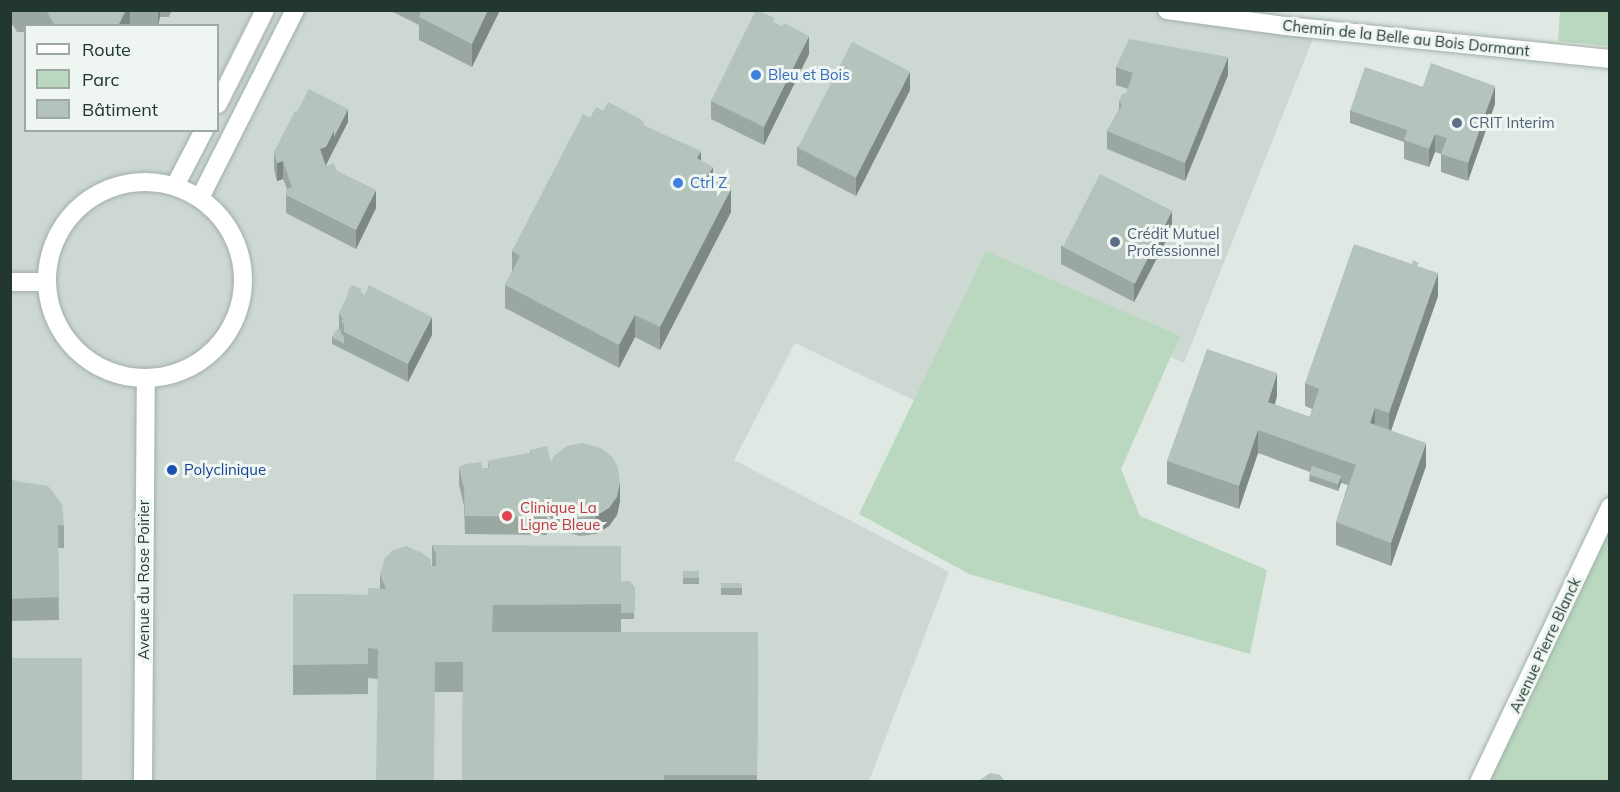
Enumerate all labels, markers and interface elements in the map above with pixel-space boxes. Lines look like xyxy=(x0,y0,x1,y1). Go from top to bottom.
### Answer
street label: Chemin de la Belle au Bois Dormant xyxy=(1282,16,1530,60)
legend xyxy=(24,24,219,132)
text: Route xyxy=(82,38,131,61)
place label: Bleu et Bois xyxy=(768,66,850,84)
text: Parc xyxy=(82,68,119,91)
marker: Bleu et Bois xyxy=(749,68,763,82)
text: Bâtiment xyxy=(82,98,158,121)
place label: CRIT Interim xyxy=(1469,114,1555,132)
marker: CRIT Interim xyxy=(1450,116,1464,130)
place label: Ctrl Z xyxy=(690,174,727,192)
marker: Ctrl Z xyxy=(671,176,685,190)
place label: Crédit Mutuel Professionnel xyxy=(1127,224,1220,259)
marker: Crédit Mutuel Professionnel xyxy=(1108,235,1122,249)
place label: Polyclinique xyxy=(184,461,266,479)
marker: Polyclinique xyxy=(165,463,179,477)
place label: Clinique La Ligne Bleue xyxy=(520,498,600,533)
street label: Avenue du Rose Poirier xyxy=(135,500,153,660)
marker: Clinique La Ligne Bleue xyxy=(498,507,516,525)
street label: Avenue Pierre Blanck xyxy=(1506,574,1584,716)

